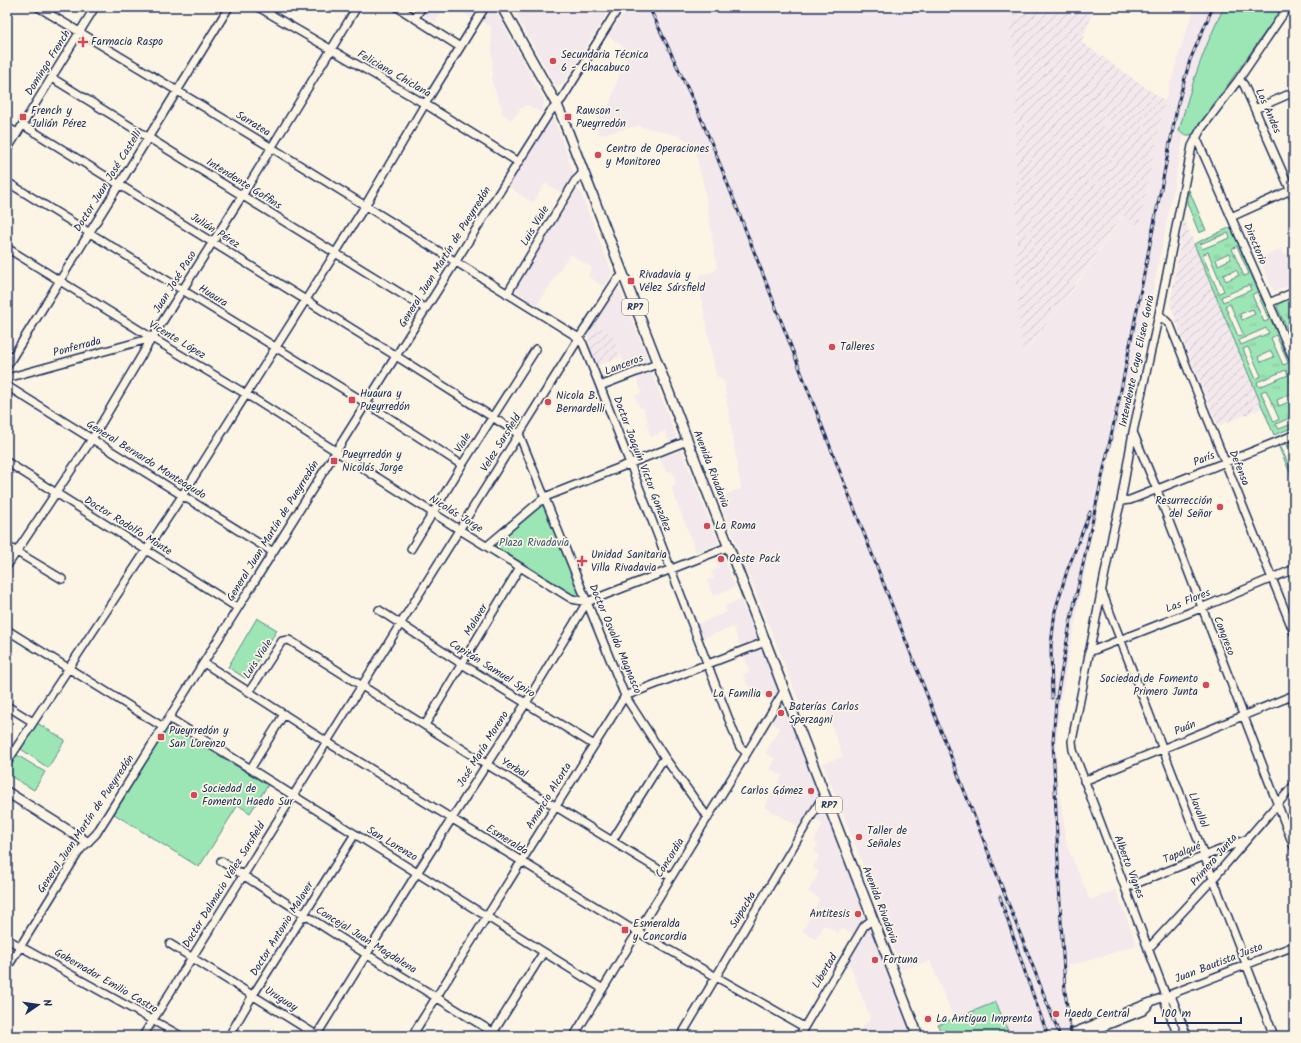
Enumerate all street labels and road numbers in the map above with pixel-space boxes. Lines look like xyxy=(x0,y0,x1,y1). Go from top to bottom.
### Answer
street label: Domingo French xyxy=(21,26,76,100)
street label: Feliciano Chiclana xyxy=(354,45,434,103)
street label: Los Andes xyxy=(1250,86,1286,137)
street label: Sarratea xyxy=(232,107,274,141)
street label: Doctor Juan José Castelli xyxy=(69,126,147,236)
street label: Intendente Goffins xyxy=(203,153,286,215)
street label: General Juan Martín de Pueyrredón xyxy=(394,183,496,331)
street label: Luis Viale xyxy=(516,202,554,250)
street label: Julián Pérez xyxy=(187,209,243,253)
street label: Directorio xyxy=(1238,220,1272,268)
street label: Juan José Paso xyxy=(149,247,201,317)
street label: Huaura xyxy=(195,280,231,312)
street label: Intendente Cayo Eliseo Goria xyxy=(1114,293,1160,429)
road number: RP7 xyxy=(622,299,648,315)
street label: Vicente López xyxy=(145,316,209,364)
street label: Ponferrada xyxy=(51,332,103,362)
street label: Lanceros xyxy=(602,349,646,381)
street label: Doctor Joaquín Victor González xyxy=(608,394,676,534)
street label: Velez Sarsfield xyxy=(476,410,526,476)
street label: General Bernardo Monteagudo xyxy=(83,416,209,504)
street label: Avenida Rivadavia xyxy=(688,428,734,510)
street label: Viale xyxy=(450,429,476,457)
street label: París xyxy=(1190,446,1218,471)
street label: Defensa xyxy=(1224,448,1254,488)
street label: General Juan Martín de Pueyrredón xyxy=(222,457,324,605)
street label: Nicolás Jorge xyxy=(425,490,487,538)
street label: Doctor Rodolfo Monte xyxy=(80,492,176,560)
street label: Doctor Osvaldo Magnasco xyxy=(584,581,646,697)
street label: Las Flores xyxy=(1163,584,1213,618)
street label: Malaver xyxy=(459,599,493,640)
street label: Congreso xyxy=(1208,614,1240,658)
street label: Luis Viale xyxy=(238,635,278,682)
street label: Capitán Samuel Spiro xyxy=(445,635,539,703)
street label: José María Moreno xyxy=(452,707,514,791)
street label: Puán xyxy=(1171,715,1199,741)
street label: General Juan Martín de Pueyrredón xyxy=(33,751,139,897)
street label: Yerbal xyxy=(497,753,531,783)
street label: Amancio Alcorta xyxy=(521,759,577,833)
street label: Llavallol xyxy=(1183,790,1213,831)
road number: RP7 xyxy=(816,797,842,813)
street label: Doctor Dalmacio Vélez Sarsfield xyxy=(178,818,271,952)
street label: Esmeralda xyxy=(482,820,532,860)
street label: San Lorenzo xyxy=(363,822,421,866)
street label: Primera Junta xyxy=(1186,830,1242,890)
street label: Alberto Vignes xyxy=(1109,833,1149,902)
street label: Concordia xyxy=(651,834,689,882)
street label: Tapalqué xyxy=(1160,837,1205,869)
street label: Avenida Rivadavia xyxy=(857,864,903,946)
street label: Doctor Antonio Malaver xyxy=(246,877,319,980)
street label: Suipacha xyxy=(725,888,761,932)
street label: Concejal Juan Magdalena xyxy=(312,901,420,979)
street label: Juan Bautista Justo xyxy=(1172,938,1266,988)
street label: Gobernador Emilio Castro xyxy=(51,944,161,1018)
street label: Libertad xyxy=(808,950,843,992)
street label: Uruguay xyxy=(261,982,302,1017)

